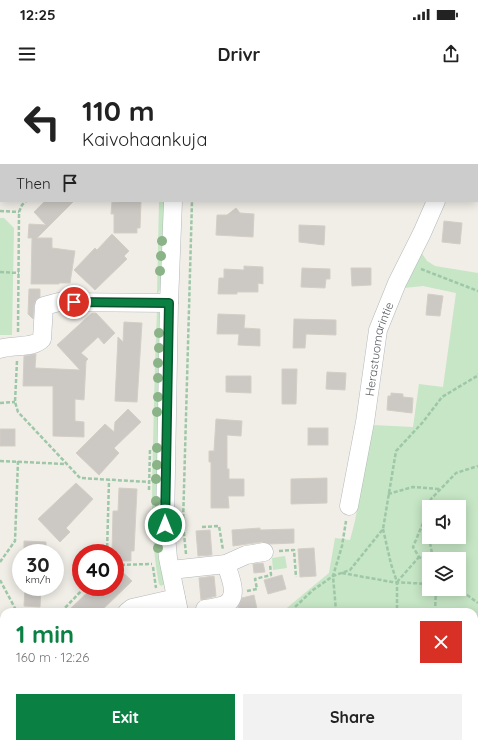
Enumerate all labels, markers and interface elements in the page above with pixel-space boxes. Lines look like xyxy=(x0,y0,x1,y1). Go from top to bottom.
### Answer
text: 12:25 xyxy=(20,5,56,24)
icon: menu xyxy=(16,43,38,65)
text: Drivr xyxy=(218,43,260,66)
icon: share xyxy=(440,43,462,65)
text: 110 m xyxy=(82,93,155,128)
icon: left xyxy=(16,96,68,148)
text: Kaivohaankuja xyxy=(82,128,207,151)
icon: arrive xyxy=(59,172,81,194)
text: Then xyxy=(16,174,51,193)
pin xyxy=(57,285,91,319)
icon: arrive xyxy=(63,291,85,313)
street label: Herastuomarintie xyxy=(361,299,396,397)
map controls xyxy=(422,500,466,596)
button: sound xyxy=(422,500,466,544)
position arrow xyxy=(144,504,186,546)
speed limit sign: 40 xyxy=(72,544,124,596)
text: 30 xyxy=(26,552,50,577)
button: layers xyxy=(422,552,466,596)
text: km/h xyxy=(25,573,51,586)
text: 1 min xyxy=(16,619,74,649)
button: close xyxy=(420,621,462,663)
text: 160 m · 12:26 xyxy=(16,649,89,665)
button: Exit xyxy=(16,694,235,740)
button: Share xyxy=(243,694,462,740)

